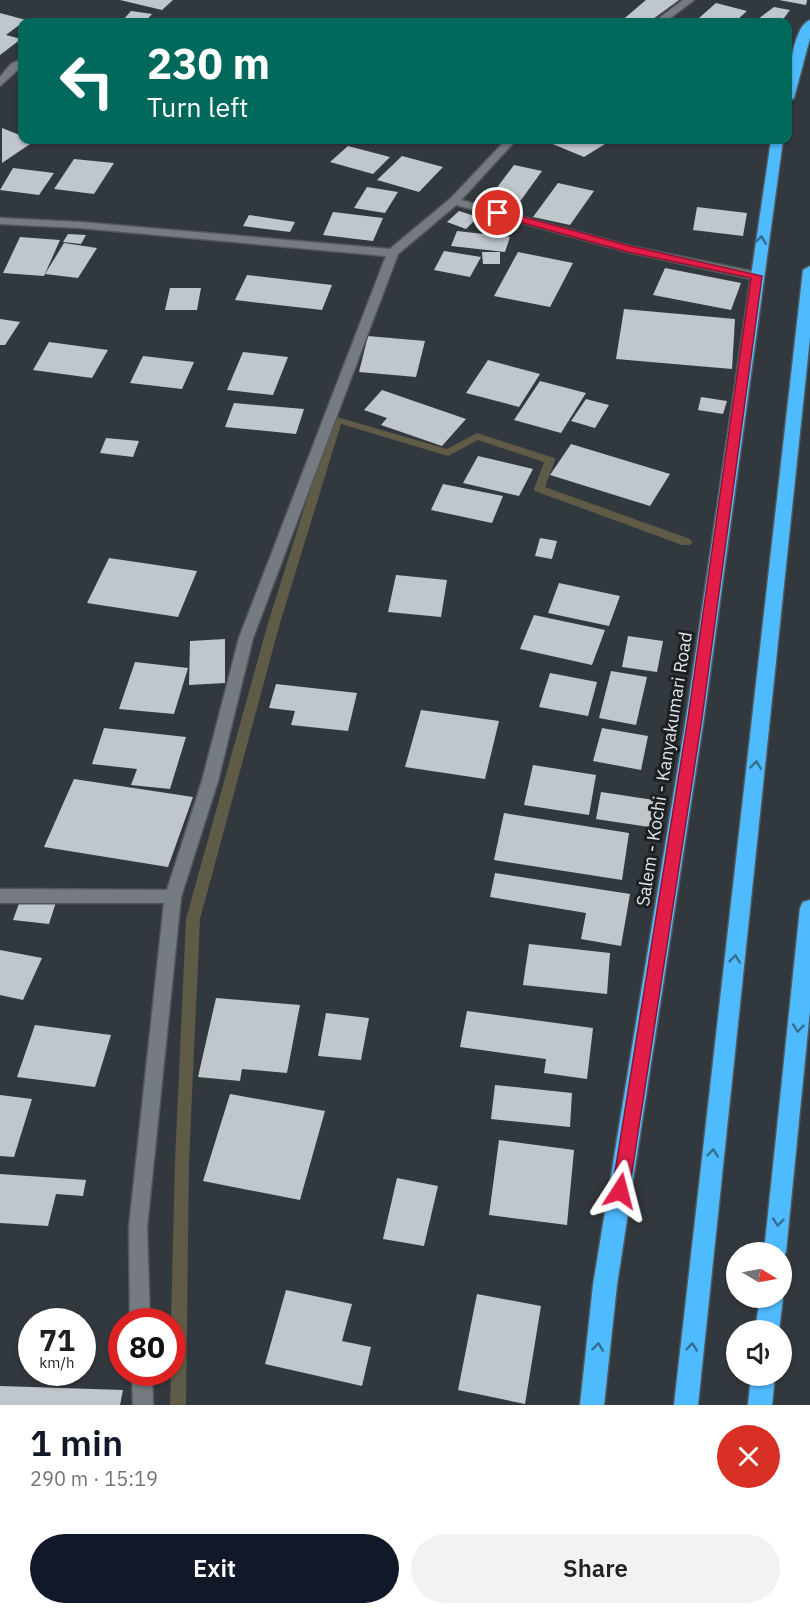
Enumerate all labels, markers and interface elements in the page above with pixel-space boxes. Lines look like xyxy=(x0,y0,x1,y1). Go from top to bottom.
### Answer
text: 230 m xyxy=(147,36,270,91)
icon: left xyxy=(48,42,126,120)
text: Turn left xyxy=(147,89,248,124)
pin xyxy=(472,187,523,238)
icon: arrive xyxy=(481,196,514,229)
one-way arrow xyxy=(755,235,767,244)
street label: Salem - Kochi - Kanyakumari Road xyxy=(631,630,697,908)
one-way arrow xyxy=(749,761,762,770)
one-way arrow xyxy=(728,955,740,964)
one-way arrow xyxy=(792,1024,805,1033)
one-way arrow xyxy=(706,1148,719,1158)
position arrow xyxy=(588,1159,652,1223)
one-way arrow xyxy=(772,1218,785,1227)
north arrow xyxy=(726,1242,792,1308)
map controls xyxy=(726,1242,792,1386)
speed limit sign: 80 xyxy=(108,1308,186,1386)
text: 71 xyxy=(39,1320,75,1359)
button: sound xyxy=(726,1320,792,1386)
one-way arrow xyxy=(592,1342,604,1351)
one-way arrow xyxy=(685,1342,698,1351)
text: km/h xyxy=(39,1353,75,1372)
text: 1 min xyxy=(30,1419,123,1466)
button: close xyxy=(717,1425,780,1488)
text: 290 m · 15:19 xyxy=(30,1465,158,1492)
button: Exit xyxy=(30,1534,399,1603)
button: Share xyxy=(411,1534,780,1603)

